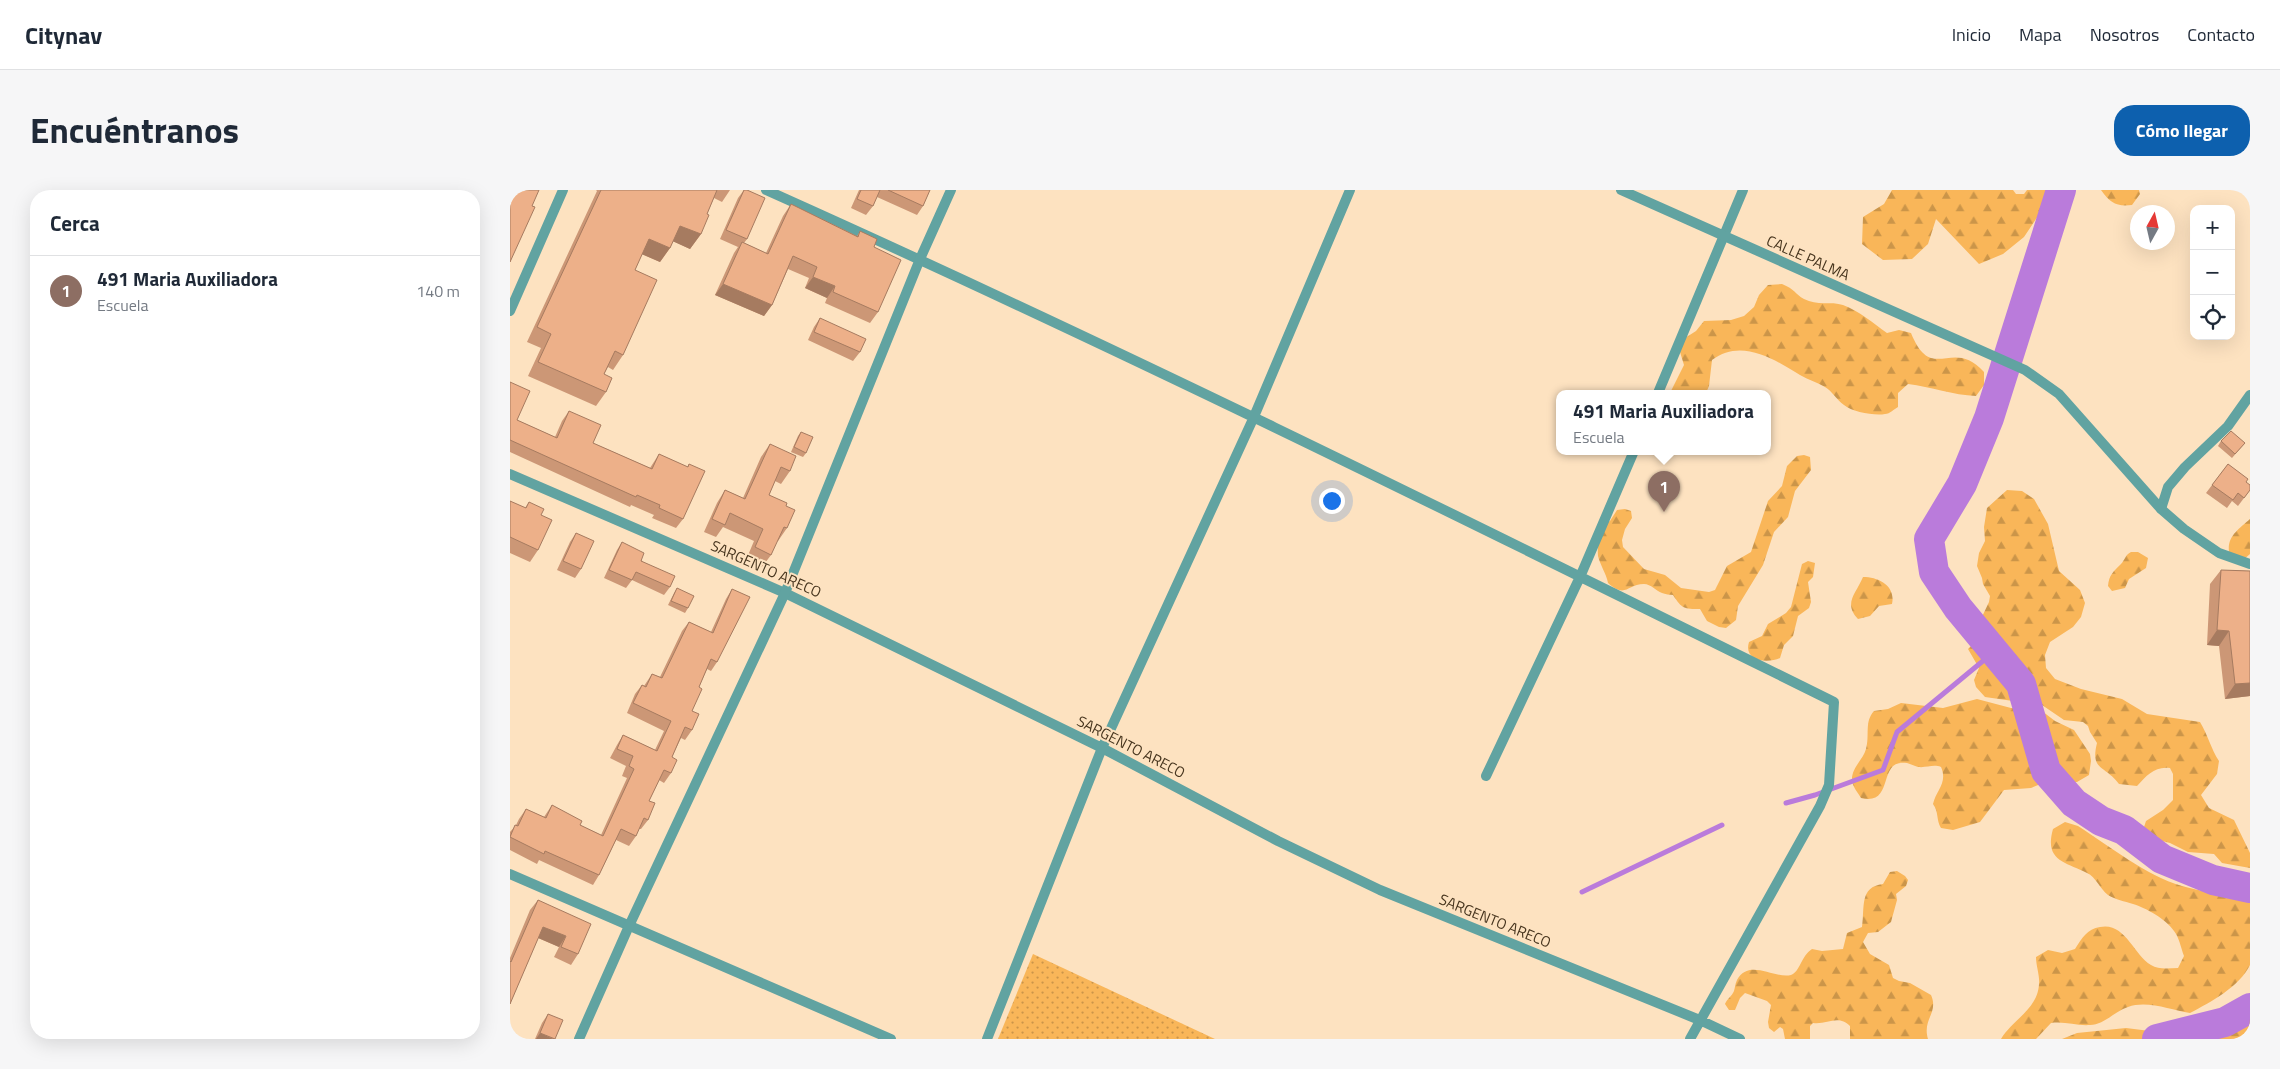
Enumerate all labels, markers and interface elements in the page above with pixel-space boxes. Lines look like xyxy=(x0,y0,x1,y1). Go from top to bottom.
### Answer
text: Citynav xyxy=(25,17,102,53)
text: Inicio xyxy=(1952,21,1991,48)
text: Mapa xyxy=(2019,21,2062,48)
text: Nosotros xyxy=(2090,21,2159,48)
text: Contacto xyxy=(2187,21,2255,48)
text: Encuéntranos xyxy=(30,103,239,157)
button: Cómo llegar xyxy=(2114,105,2250,156)
north arrow xyxy=(2130,205,2175,250)
map controls xyxy=(2190,205,2235,340)
button: + xyxy=(2190,205,2235,250)
text: Cerca xyxy=(50,207,100,239)
street label: CALLE PALMA xyxy=(1763,229,1854,286)
button: − xyxy=(2190,250,2235,295)
text: 491 Maria Auxiliadora xyxy=(97,264,278,293)
text: 1 xyxy=(62,279,70,303)
text: 140 m xyxy=(416,279,460,303)
text: Escuela xyxy=(97,293,149,317)
button: locate xyxy=(2190,295,2235,340)
popup xyxy=(1556,390,1771,455)
text: 491 Maria Auxiliadora xyxy=(1573,396,1754,425)
text: Escuela xyxy=(1573,425,1625,449)
pin: 1 xyxy=(1648,471,1680,512)
your location xyxy=(1319,488,1345,514)
street label: SARGENTO ARECO xyxy=(707,534,825,603)
street label: SARGENTO ARECO xyxy=(1073,709,1189,784)
street label: SARGENTO ARECO xyxy=(1436,888,1555,953)

